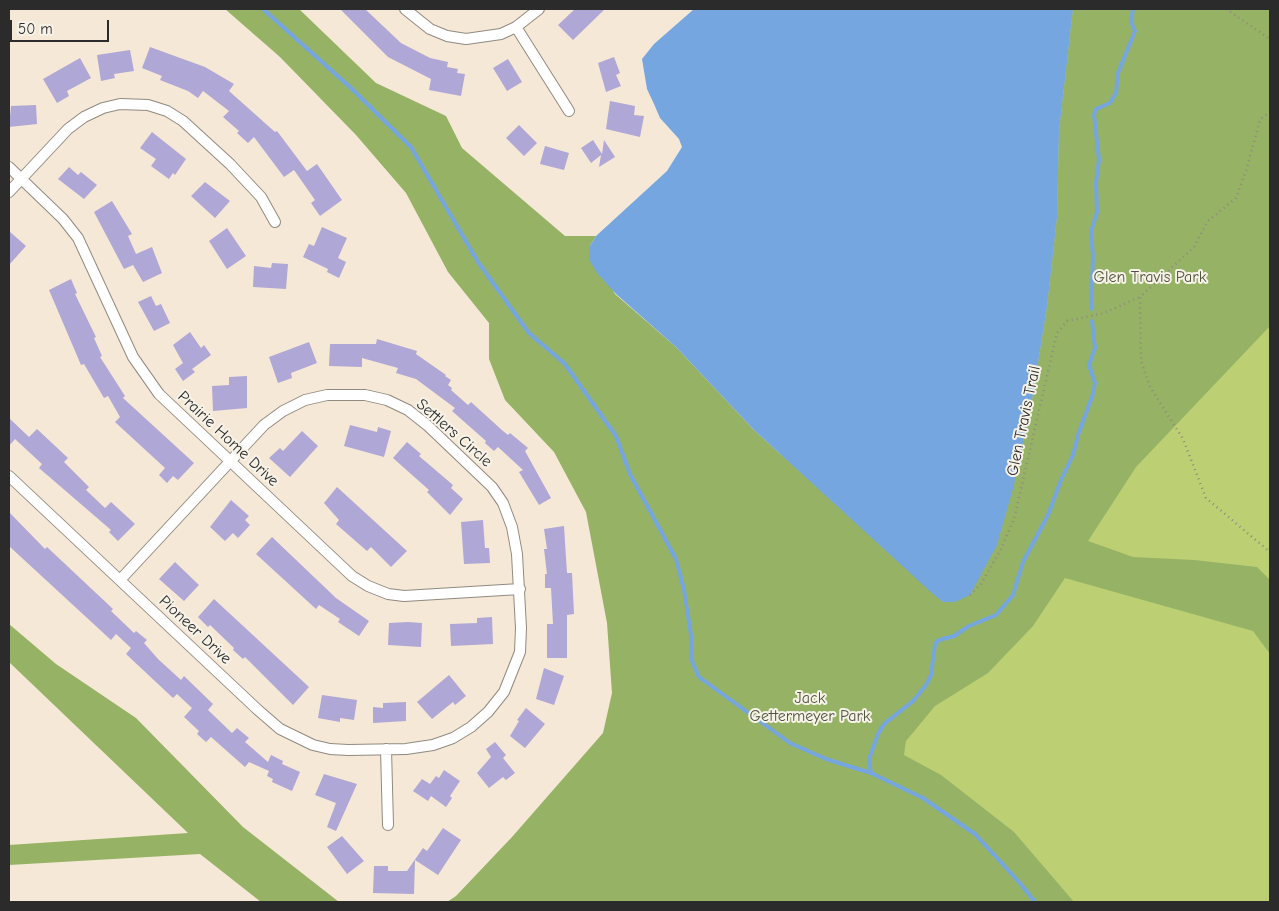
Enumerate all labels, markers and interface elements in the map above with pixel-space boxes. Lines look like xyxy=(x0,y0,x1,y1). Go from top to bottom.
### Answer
scale bar xyxy=(12,10,111,42)
text: 50 m xyxy=(18,20,53,38)
park label: Glen Travis Park xyxy=(1094,267,1206,287)
street label: Glen Travis Trail xyxy=(1003,364,1045,478)
street label: Prairie Home Drive xyxy=(173,387,283,491)
street label: Settlers Circle xyxy=(412,395,496,471)
street label: Pioneer Drive xyxy=(155,592,235,668)
park label: Jack Gettermeyer Park xyxy=(749,688,871,726)

